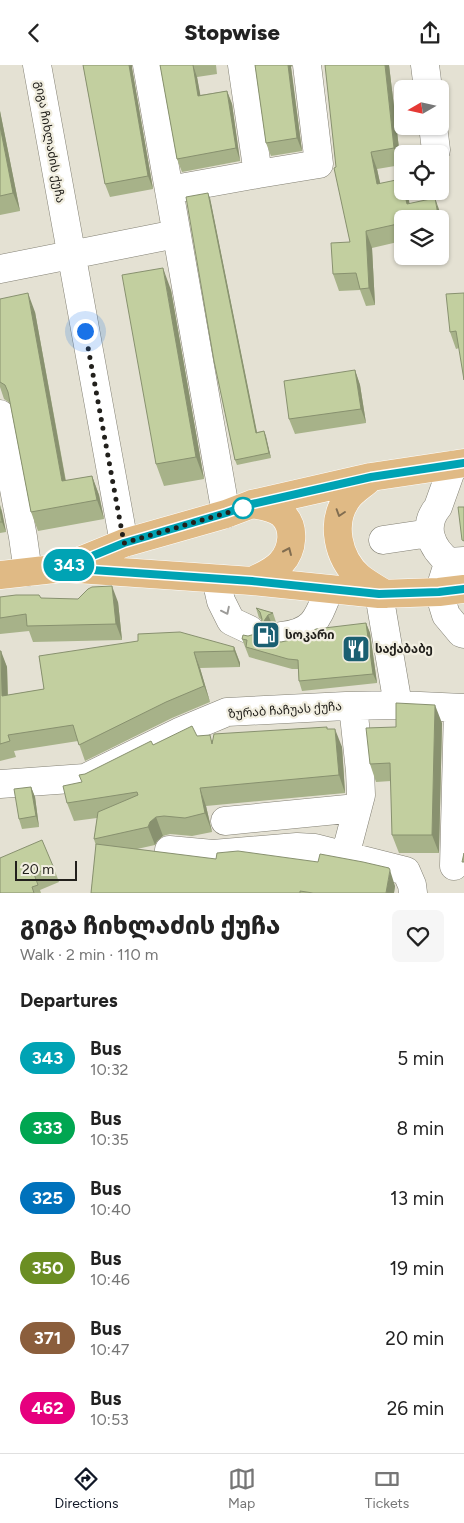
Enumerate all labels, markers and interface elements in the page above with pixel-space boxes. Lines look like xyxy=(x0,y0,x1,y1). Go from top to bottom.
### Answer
icon: back xyxy=(20,19,48,47)
text: Stopwise xyxy=(184,19,280,46)
icon: share xyxy=(416,19,444,47)
street label: გიგა ჩიხლაძის ქუჩა xyxy=(31,80,68,204)
north arrow xyxy=(394,80,449,135)
map controls xyxy=(394,80,449,265)
button: locate xyxy=(394,145,449,200)
button: layers xyxy=(394,210,449,265)
your location xyxy=(73,319,98,344)
unlabelled marker xyxy=(232,497,254,519)
one-way arrow xyxy=(336,509,346,517)
one-way arrow xyxy=(281,547,292,556)
line badge: 343 xyxy=(40,549,98,581)
text: 343 xyxy=(53,554,85,576)
one-way arrow xyxy=(219,605,229,614)
fuel station icon: სოკარი xyxy=(251,620,281,650)
place label: სოკარი xyxy=(285,628,335,642)
restaurant icon: საქაბაბე xyxy=(341,634,371,664)
place label: საქაბაბე xyxy=(375,642,433,656)
street label: ზურაბ ჩაჩუას ქუჩა xyxy=(228,699,342,721)
scale bar xyxy=(15,858,78,881)
text: 20 m xyxy=(22,861,54,878)
button: heart xyxy=(392,910,444,962)
text: გიგა ჩიხლაძის ქუჩა xyxy=(20,911,280,940)
text: Walk · 2 min · 110 m xyxy=(20,945,158,964)
text: Departures xyxy=(20,989,118,1012)
text: Bus xyxy=(90,1037,121,1060)
text: 343 xyxy=(32,1047,63,1069)
text: 5 min xyxy=(397,1047,444,1070)
text: 10:32 xyxy=(90,1060,129,1079)
text: Bus xyxy=(90,1107,121,1130)
text: 333 xyxy=(32,1117,63,1139)
text: 8 min xyxy=(396,1117,444,1140)
text: 10:35 xyxy=(90,1130,129,1149)
text: Bus xyxy=(90,1177,121,1200)
text: 325 xyxy=(32,1187,63,1209)
text: 13 min xyxy=(390,1187,444,1210)
text: 10:40 xyxy=(90,1200,131,1219)
text: Bus xyxy=(90,1247,121,1270)
text: 350 xyxy=(31,1257,64,1279)
text: 19 min xyxy=(390,1257,444,1280)
text: 10:46 xyxy=(90,1270,130,1289)
text: Bus xyxy=(90,1317,121,1340)
text: 371 xyxy=(34,1327,61,1349)
text: 20 min xyxy=(385,1327,444,1350)
text: 10:47 xyxy=(90,1340,129,1359)
text: Bus xyxy=(90,1387,121,1410)
text: 462 xyxy=(31,1397,64,1419)
text: 26 min xyxy=(387,1397,444,1420)
text: 10:53 xyxy=(90,1410,129,1429)
tab: Directions xyxy=(55,1465,118,1512)
tab: Map xyxy=(228,1465,256,1512)
tab: Tickets xyxy=(365,1465,409,1512)

